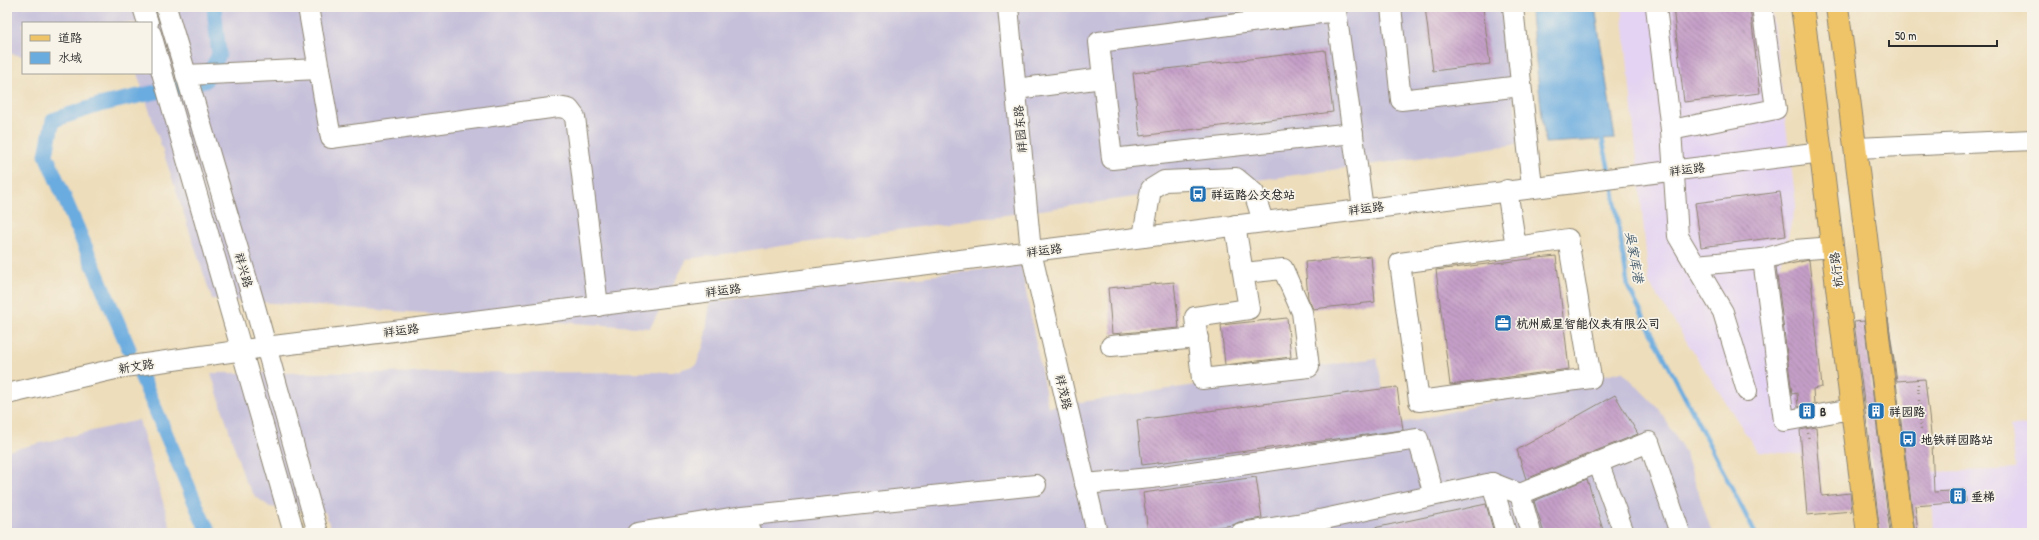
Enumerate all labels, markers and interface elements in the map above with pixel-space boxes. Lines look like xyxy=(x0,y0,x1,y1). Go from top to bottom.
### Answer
legend xyxy=(22,22,152,74)
scale bar xyxy=(1889,22,1997,48)
text: 50 m xyxy=(1895,27,1916,44)
text: 道路 xyxy=(58,29,82,46)
text: 水域 xyxy=(58,49,82,66)
street label: 祥园东路 xyxy=(1009,104,1031,154)
street label: 祥运路 xyxy=(1668,158,1706,180)
bus stop icon: 祥运路公交总站 xyxy=(1188,184,1208,204)
place label: 祥运路公交总站 xyxy=(1211,186,1295,203)
street label: 祥运路 xyxy=(1347,197,1385,219)
water label: 吴家库港 xyxy=(1622,230,1649,286)
street label: 祥运路 xyxy=(1025,239,1063,261)
street label: 祥兴路 xyxy=(231,250,257,290)
street label: 杭行路 xyxy=(1825,251,1847,289)
street label: 祥运路 xyxy=(704,279,742,301)
office icon: 杭州威星智能仪表有限公司 xyxy=(1493,313,1513,333)
place label: 杭州威星智能仪表有限公司 xyxy=(1516,315,1660,332)
street label: 祥运路 xyxy=(382,319,420,341)
street label: 新文路 xyxy=(117,355,155,377)
street label: 祥茂路 xyxy=(1052,373,1076,411)
building icon: B xyxy=(1797,401,1817,421)
building icon: 祥园路 xyxy=(1866,401,1886,421)
place label: B xyxy=(1820,403,1826,420)
place label: 祥园路 xyxy=(1889,403,1925,420)
bus stop icon: 地铁祥园路站 xyxy=(1898,429,1918,449)
place label: 地铁祥园路站 xyxy=(1921,431,1993,448)
building icon: 垂梯 xyxy=(1948,486,1968,506)
place label: 垂梯 xyxy=(1971,488,1995,505)

